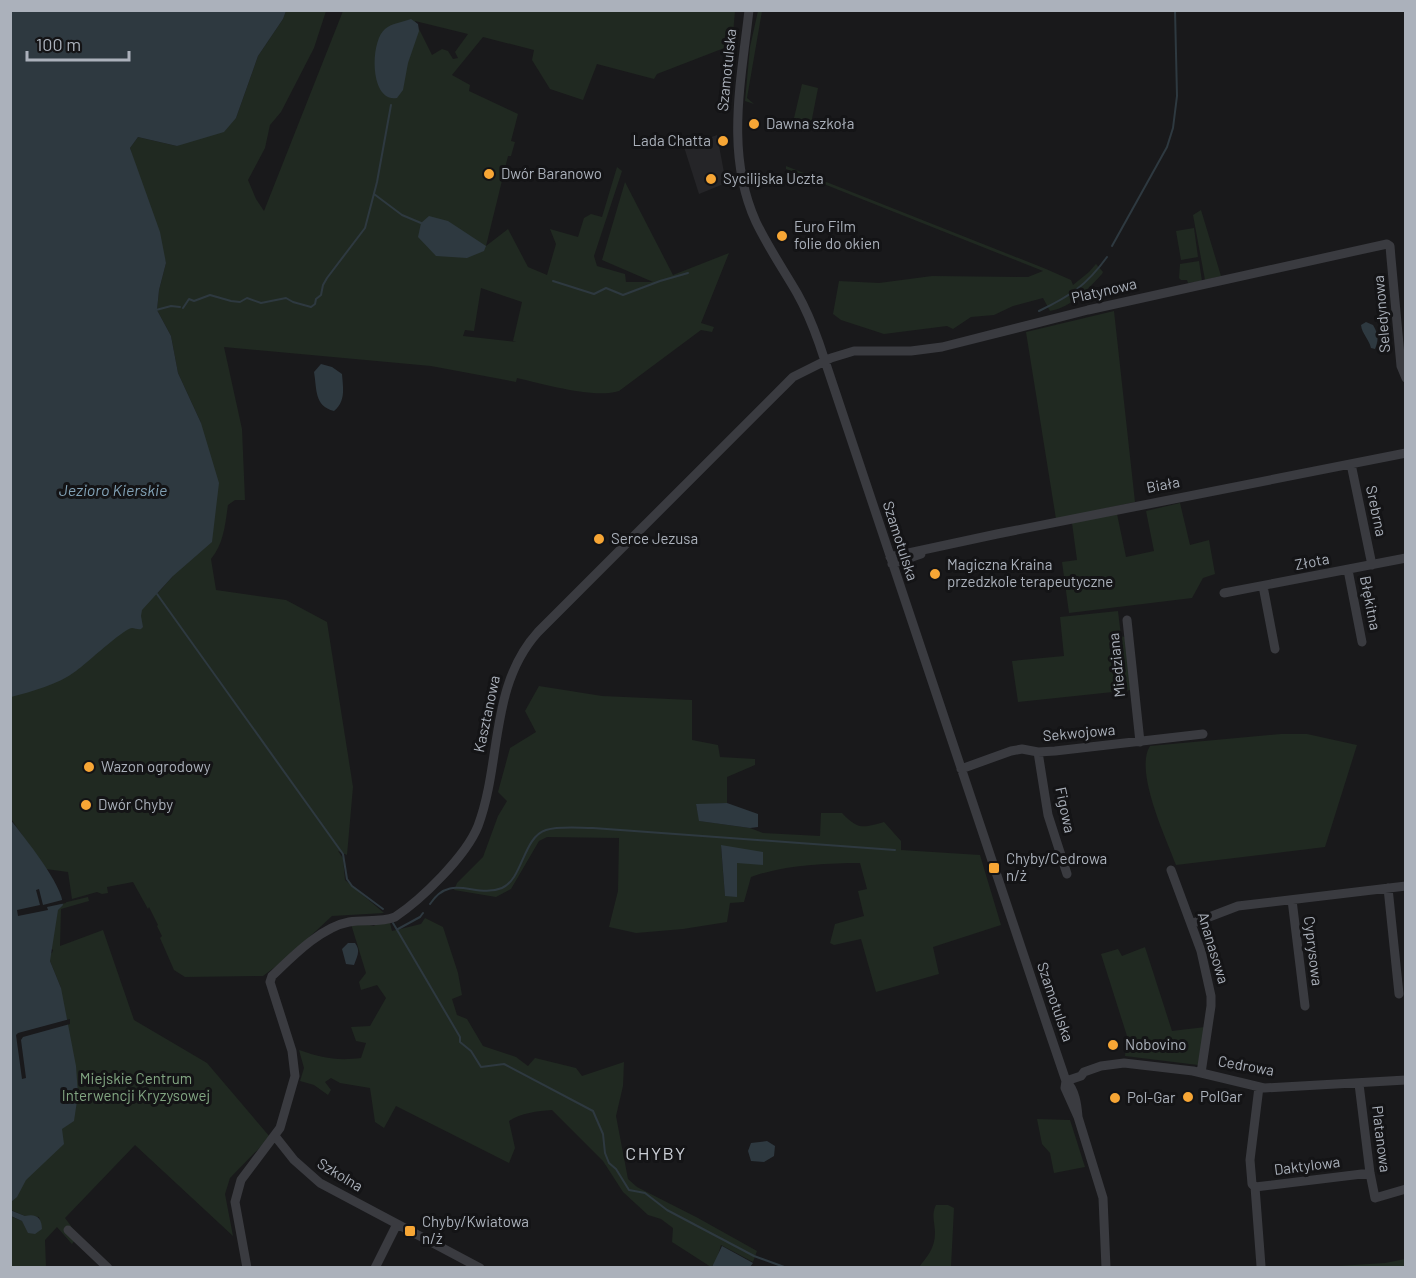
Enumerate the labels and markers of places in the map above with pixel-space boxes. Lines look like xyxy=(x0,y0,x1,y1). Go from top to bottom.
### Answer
place label: Dawna szkoła xyxy=(766,114,854,132)
marker: Dawna szkoła xyxy=(747,117,761,131)
place label: Lada Chatta xyxy=(633,131,711,149)
marker: Lada Chatta xyxy=(716,134,730,148)
place label: Dwór Baranowo xyxy=(501,164,602,182)
marker: Dwór Baranowo xyxy=(482,167,496,181)
place label: Sycilijska Uczta xyxy=(723,169,824,187)
marker: Sycilijska Uczta xyxy=(704,172,718,186)
place label: Euro Film folie do okien xyxy=(794,217,880,252)
marker: Euro Film folie do okien xyxy=(775,229,789,243)
place label: Serce Jezusa xyxy=(611,529,698,547)
marker: Serce Jezusa xyxy=(592,532,606,546)
place label: Magiczna Kraina przedzkole terapeutyczne xyxy=(947,555,1113,590)
marker: Magiczna Kraina przedzkole terapeutyczne xyxy=(928,567,942,581)
place label: Wazon ogrodowy xyxy=(101,757,211,775)
marker: Wazon ogrodowy xyxy=(82,760,96,774)
place label: Dwór Chyby xyxy=(98,795,173,813)
marker: Dwór Chyby xyxy=(79,798,93,812)
place label: Chyby/Cedrowa n/ż xyxy=(1006,849,1107,884)
marker: Chyby/Cedrowa n/ż xyxy=(987,861,1001,875)
place label: Nobovino xyxy=(1125,1035,1186,1053)
marker: Nobovino xyxy=(1106,1038,1120,1052)
place label: PolGar xyxy=(1200,1087,1243,1105)
place label: Pol-Gar xyxy=(1127,1088,1176,1106)
marker: PolGar xyxy=(1181,1090,1195,1104)
marker: Pol-Gar xyxy=(1108,1091,1122,1105)
place label: Chyby/Kwiatowa n/ż xyxy=(422,1212,529,1247)
marker: Chyby/Kwiatowa n/ż xyxy=(403,1224,417,1238)

